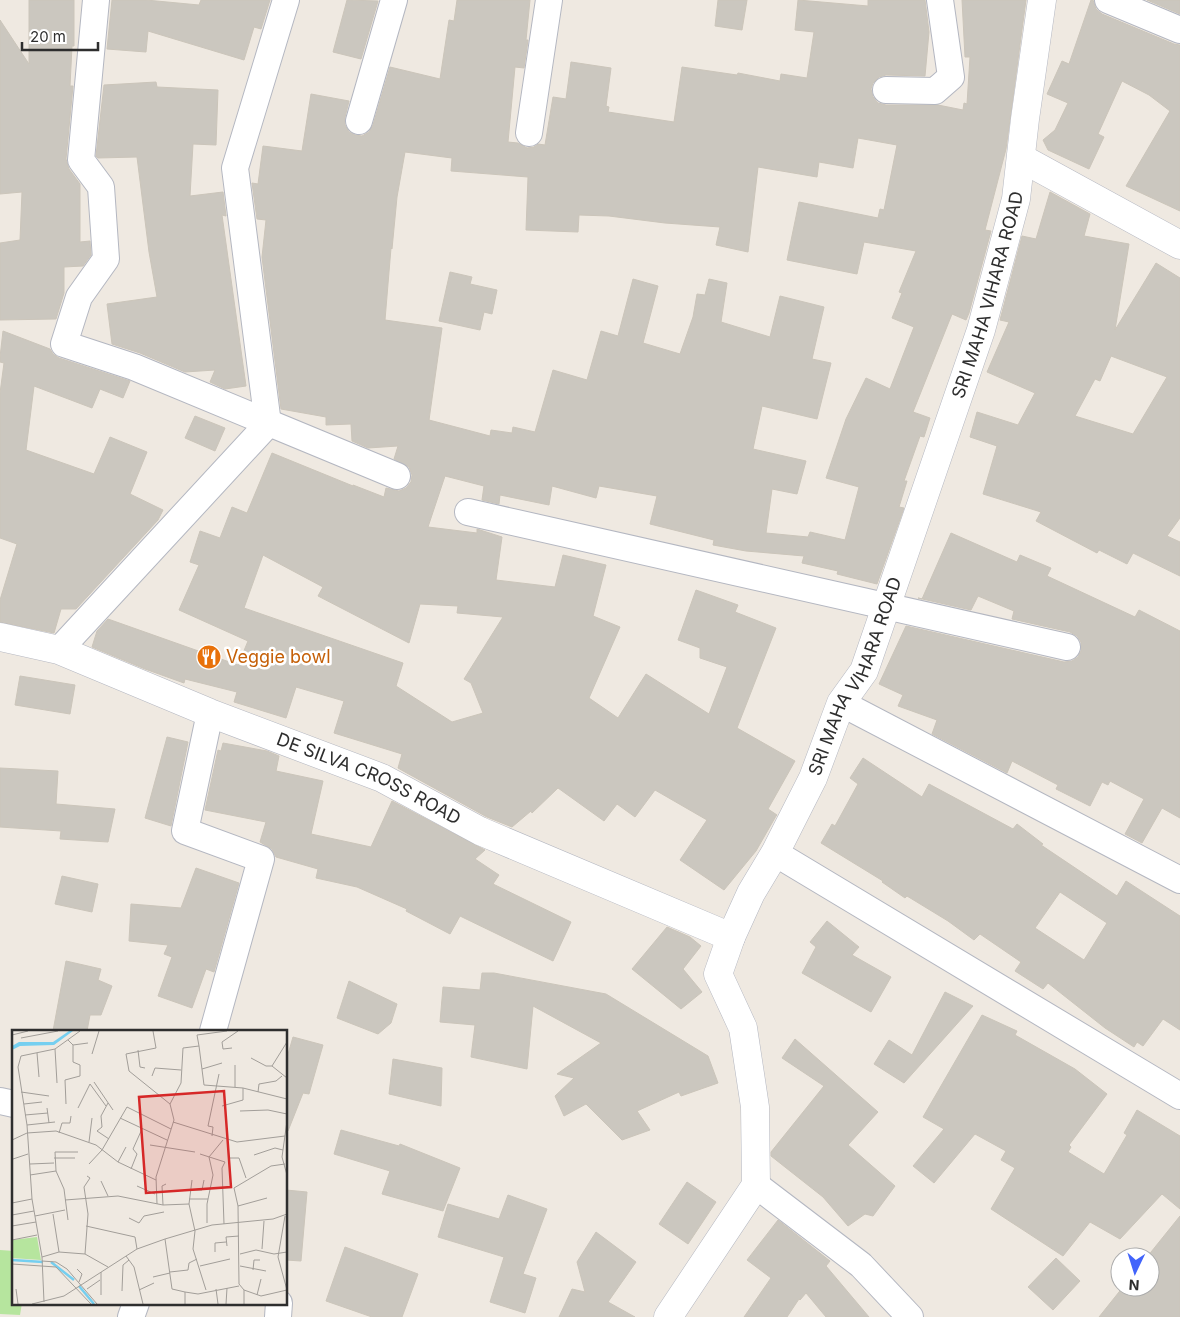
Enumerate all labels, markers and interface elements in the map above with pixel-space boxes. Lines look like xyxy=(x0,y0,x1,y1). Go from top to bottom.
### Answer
scale bar xyxy=(22,20,99,52)
text: 20 m xyxy=(30,27,66,46)
street label: SRI MAHA VIHARA ROAD xyxy=(947,190,1027,401)
street label: SRI MAHA VIHARA ROAD xyxy=(804,574,905,779)
restaurant icon: Veggie bowl xyxy=(196,644,222,670)
place label: Veggie bowl xyxy=(226,646,331,667)
street label: DE SILVA CROSS ROAD xyxy=(274,728,465,829)
inset map xyxy=(12,1030,288,1304)
north arrow xyxy=(1110,1247,1160,1297)
text: N xyxy=(1128,1277,1140,1294)

